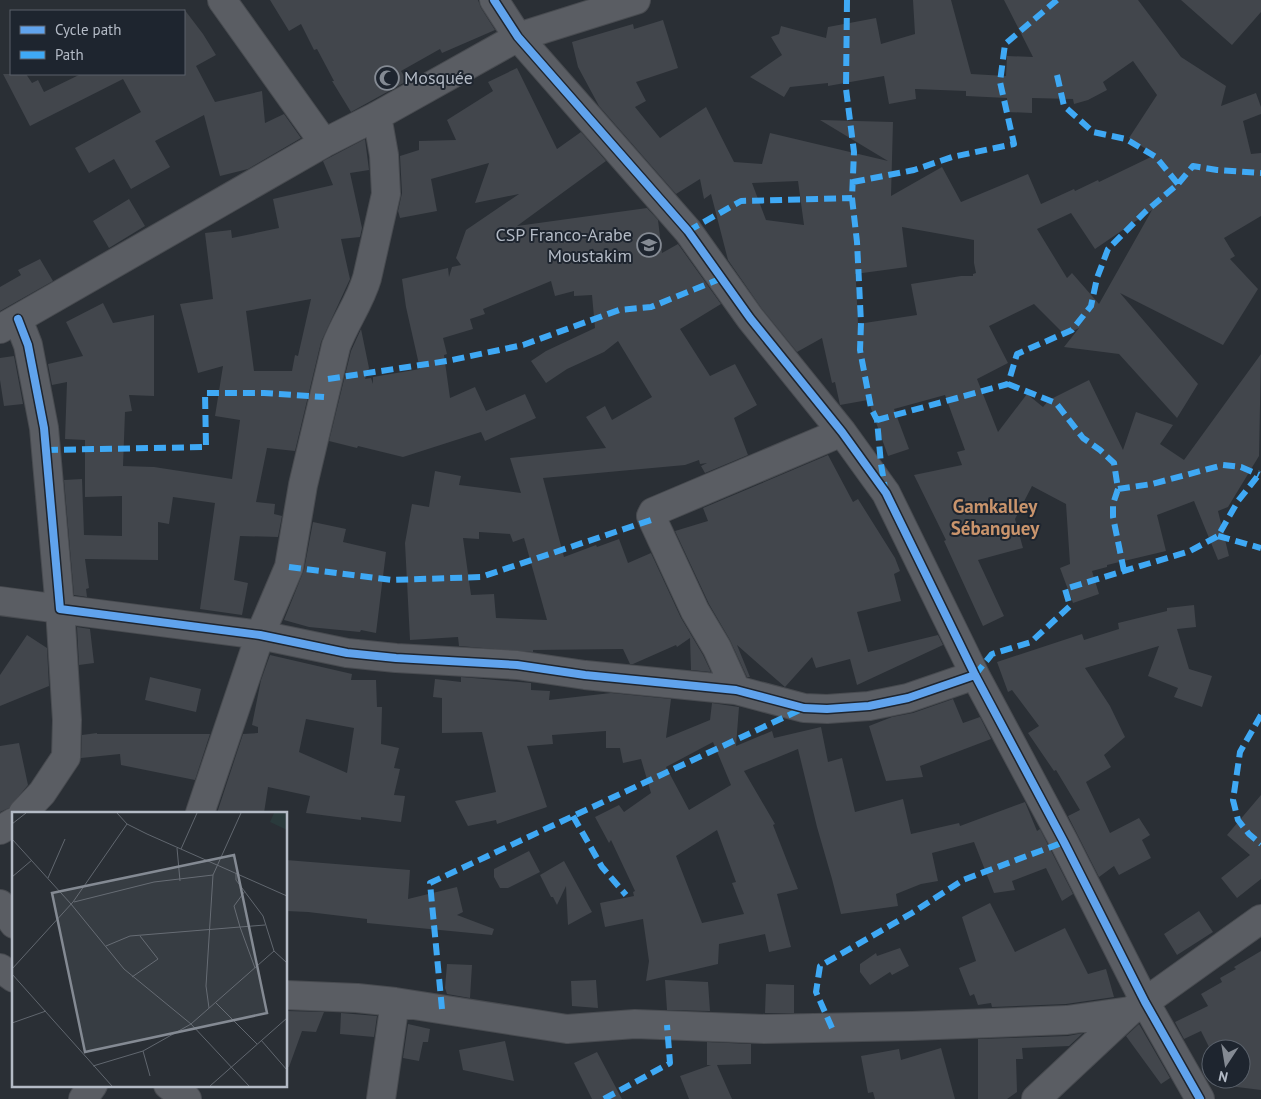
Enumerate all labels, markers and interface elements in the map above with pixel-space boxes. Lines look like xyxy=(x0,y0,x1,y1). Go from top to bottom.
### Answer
legend xyxy=(10,10,185,75)
text: Cycle path xyxy=(55,20,121,39)
text: Path xyxy=(55,45,84,64)
mosque icon: Mosquée xyxy=(374,65,400,91)
place label: Mosquée xyxy=(404,66,473,89)
place label: CSP Franco-Arabe Moustakim xyxy=(496,223,632,267)
school or university icon: CSP Franco-Arabe Moustakim xyxy=(636,232,662,258)
district label: Gamkalley Sébanguey xyxy=(951,494,1040,540)
inset map xyxy=(12,812,288,1086)
north arrow xyxy=(1201,1039,1251,1089)
text: N xyxy=(1217,1067,1230,1086)

